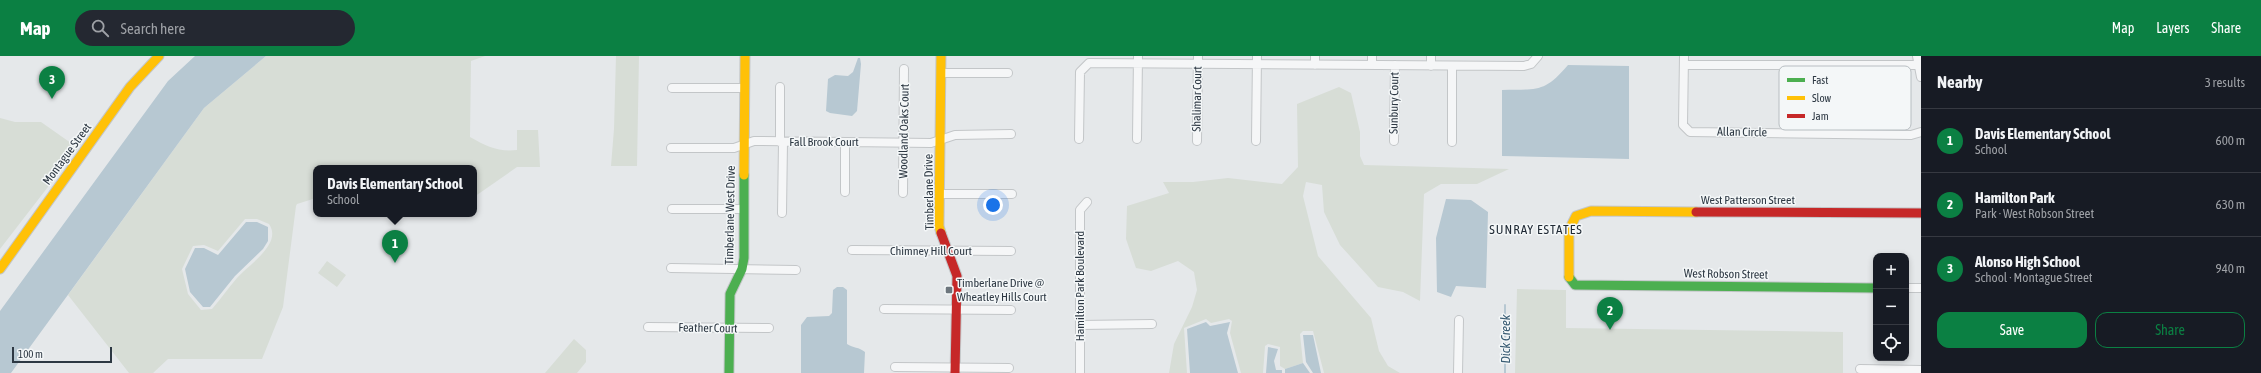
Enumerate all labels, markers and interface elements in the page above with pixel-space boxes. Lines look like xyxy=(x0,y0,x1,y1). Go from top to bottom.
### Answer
search box xyxy=(75,10,355,46)
text: Map xyxy=(20,17,51,39)
icon: search xyxy=(89,17,111,39)
text: Search here xyxy=(121,20,185,37)
text: Map xyxy=(2112,20,2134,36)
text: Layers xyxy=(2156,20,2189,36)
text: Share xyxy=(2211,20,2241,36)
pin: 3 xyxy=(39,66,65,99)
street label: Shalimar Court xyxy=(1189,66,1205,132)
legend xyxy=(1779,66,1911,130)
street label: Sunbury Court xyxy=(1386,71,1402,134)
text: Nearby xyxy=(1937,72,1983,92)
text: Fast xyxy=(1812,74,1828,86)
text: 3 results xyxy=(2205,75,2245,90)
street label: Woodland Oaks Court xyxy=(896,83,912,178)
text: Slow xyxy=(1812,92,1831,104)
text: Jam xyxy=(1812,110,1829,122)
street label: Montague Street xyxy=(40,120,94,188)
street label: Allan Circle xyxy=(1717,125,1767,139)
text: Davis Elementary School xyxy=(1975,125,2110,142)
text: 1 xyxy=(1947,133,1953,148)
text: 600 m xyxy=(2216,133,2245,148)
street label: Fall Brook Court xyxy=(789,135,859,149)
text: School xyxy=(1975,142,2007,157)
street label: Timberlane Drive xyxy=(921,154,937,230)
popup xyxy=(313,165,477,217)
street label: Timberlane West Drive xyxy=(722,165,738,265)
text: Davis Elementary School xyxy=(327,175,463,192)
text: Hamilton Park xyxy=(1975,189,2055,206)
text: School xyxy=(327,192,360,207)
street label: West Patterson Street xyxy=(1701,193,1795,207)
your location xyxy=(983,195,1003,215)
text: 2 xyxy=(1947,197,1953,212)
text: 630 m xyxy=(2216,197,2245,212)
text: Park · West Robson Street xyxy=(1975,206,2094,221)
district label: SUNRAY ESTATES xyxy=(1489,222,1583,237)
pin: 1 xyxy=(382,230,408,263)
street label: Hamilton Park Boulevard xyxy=(1073,231,1087,341)
street label: Chimney Hill Court xyxy=(890,244,972,258)
map controls xyxy=(1873,253,1909,361)
button: + xyxy=(1873,253,1909,289)
text: Alonso High School xyxy=(1975,253,2080,270)
text: 3 xyxy=(1947,261,1953,276)
text: 940 m xyxy=(2216,261,2245,276)
street label: West Robson Street xyxy=(1684,266,1769,282)
text: School · Montague Street xyxy=(1975,270,2093,285)
place label: Timberlane Drive @ Wheatley Hills Court xyxy=(957,276,1047,304)
marker: Timberlane Drive @ Wheatley Hills Court xyxy=(944,285,954,295)
button: − xyxy=(1873,289,1909,325)
pin: 2 xyxy=(1597,297,1623,330)
button: Save xyxy=(1937,312,2087,348)
button: Share xyxy=(2095,312,2245,348)
water label: Dick Creek xyxy=(1498,314,1513,364)
street label: Feather Court xyxy=(678,320,738,336)
button: locate xyxy=(1873,325,1909,361)
scale bar xyxy=(12,345,112,364)
text: 100 m xyxy=(18,348,43,360)

